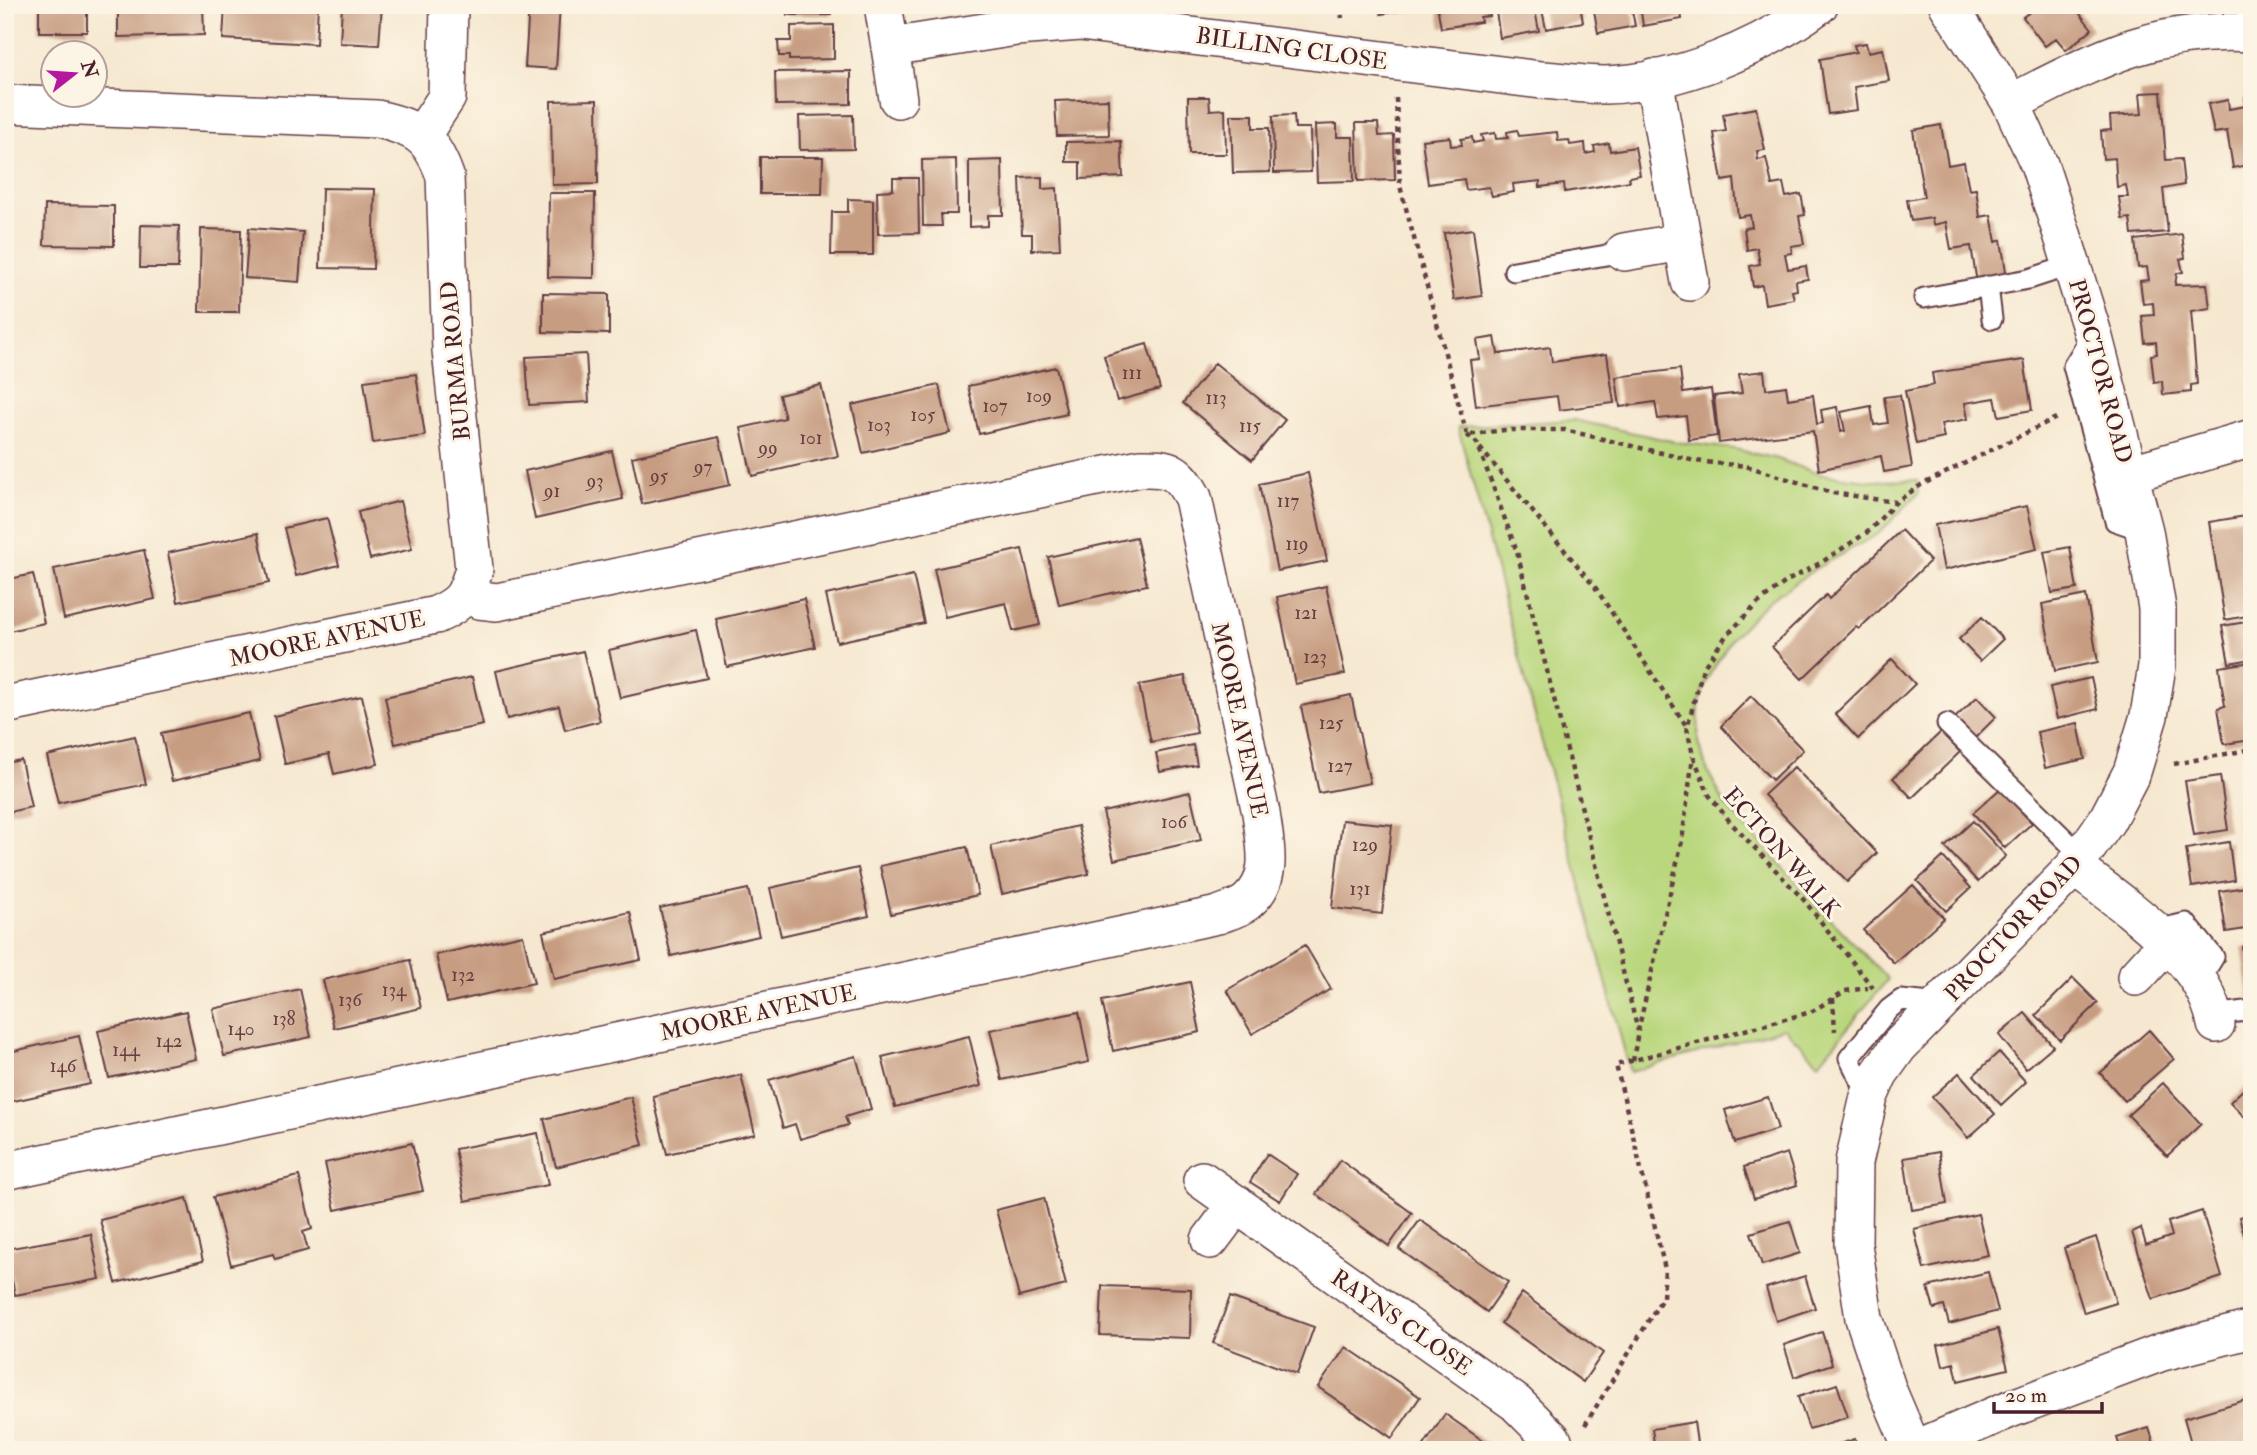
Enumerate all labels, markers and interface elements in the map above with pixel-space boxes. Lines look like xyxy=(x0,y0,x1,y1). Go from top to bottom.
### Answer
street label: BILLING CLOSE xyxy=(1194,21,1390,76)
north arrow xyxy=(38,38,108,108)
text: N xyxy=(75,57,104,82)
street label: PROCTOR ROAD xyxy=(2062,276,2139,466)
street label: BURMA ROAD xyxy=(434,280,477,442)
house number: 111 xyxy=(1122,361,1142,385)
house number: 109 xyxy=(1026,384,1052,408)
house number: 113 xyxy=(1206,386,1226,410)
house number: 107 xyxy=(982,394,1008,418)
house number: 105 xyxy=(911,403,936,427)
house number: 103 xyxy=(867,413,891,437)
house number: 115 xyxy=(1239,414,1262,438)
house number: 101 xyxy=(799,426,823,450)
house number: 99 xyxy=(756,436,778,460)
house number: 97 xyxy=(692,455,713,479)
house number: 95 xyxy=(648,464,669,488)
house number: 93 xyxy=(584,469,604,493)
house number: 91 xyxy=(542,479,560,503)
house number: 117 xyxy=(1277,489,1299,513)
house number: 119 xyxy=(1285,532,1309,556)
house number: 121 xyxy=(1294,601,1318,625)
street label: MOORE AVENUE xyxy=(227,604,428,673)
street label: MOORE AVENUE xyxy=(1205,620,1274,821)
house number: 123 xyxy=(1303,645,1327,669)
house number: 125 xyxy=(1319,711,1344,735)
house number: 127 xyxy=(1327,754,1353,778)
street label: ECTON WALK xyxy=(1717,781,1847,924)
house number: 106 xyxy=(1161,810,1188,834)
house number: 129 xyxy=(1352,833,1378,857)
street label: PROCTOR ROAD xyxy=(1938,849,2089,1008)
house number: 131 xyxy=(1350,877,1370,901)
house number: 132 xyxy=(451,963,475,987)
house number: 134 xyxy=(382,978,407,1002)
street label: MOORE AVENUE xyxy=(658,978,859,1047)
house number: 136 xyxy=(338,988,363,1012)
house number: 138 xyxy=(273,1007,296,1031)
house number: 140 xyxy=(228,1017,254,1041)
house number: 142 xyxy=(156,1029,182,1053)
house number: 144 xyxy=(112,1038,140,1062)
house number: 146 xyxy=(50,1054,78,1078)
street label: RAYNS CLOSE xyxy=(1325,1263,1478,1382)
scale bar xyxy=(1994,1371,2103,1415)
text: 20 m xyxy=(2005,1382,2047,1409)

